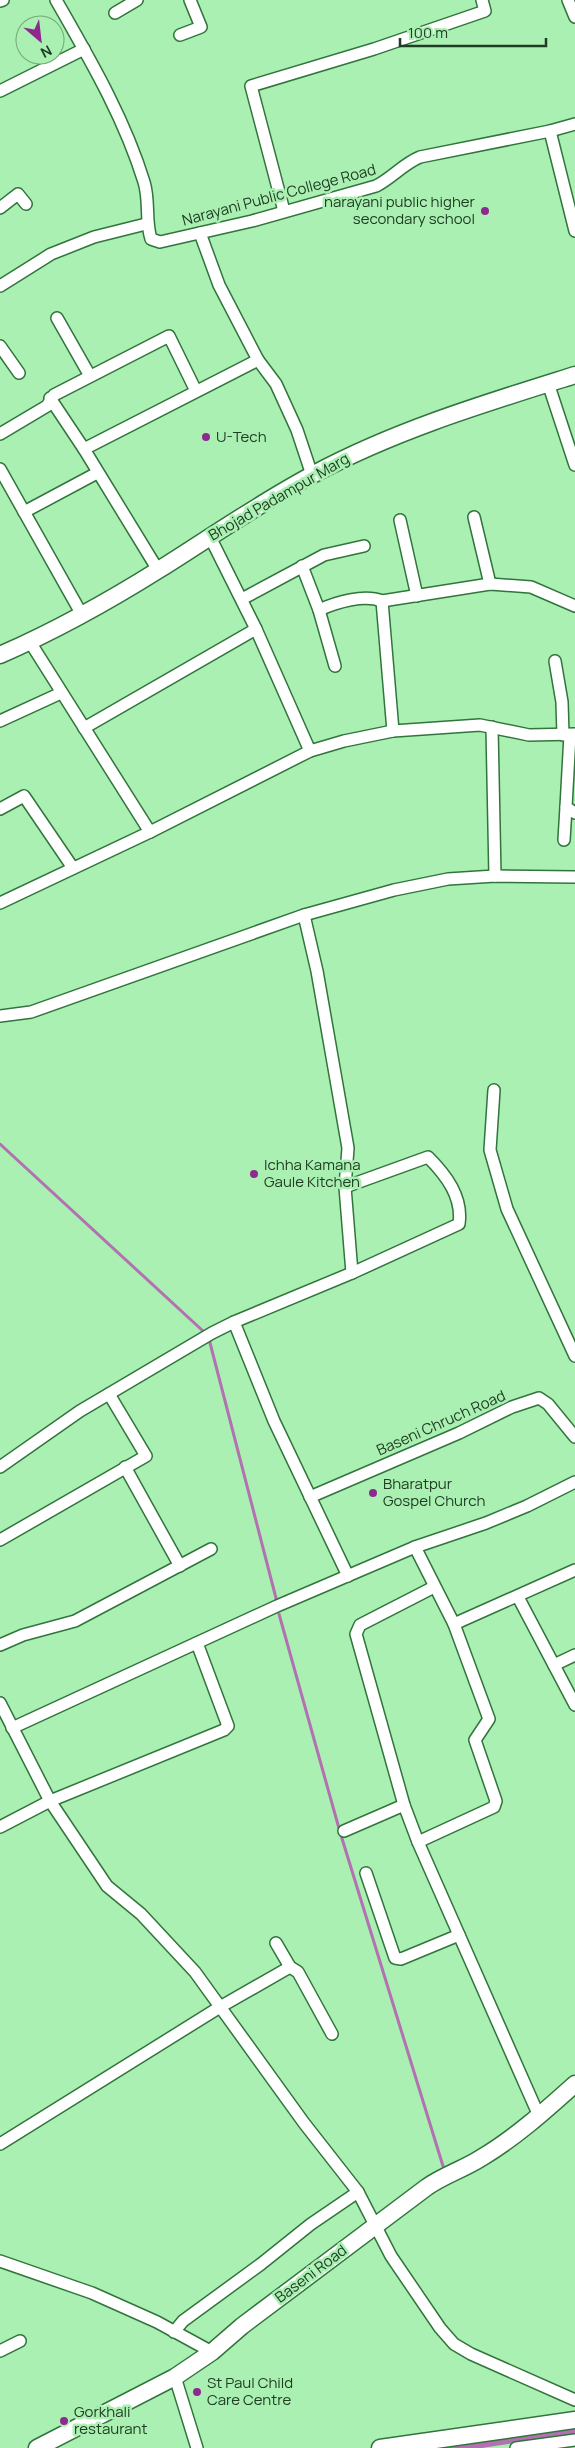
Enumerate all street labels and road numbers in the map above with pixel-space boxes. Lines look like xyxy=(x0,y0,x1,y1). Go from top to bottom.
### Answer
street label: Narayani Public College Road xyxy=(180,159,378,231)
street label: Bhojad Padampur Marg xyxy=(205,448,353,545)
street label: Baseni Chruch Road xyxy=(373,1385,509,1460)
street label: Baseni Road xyxy=(270,2240,351,2308)

